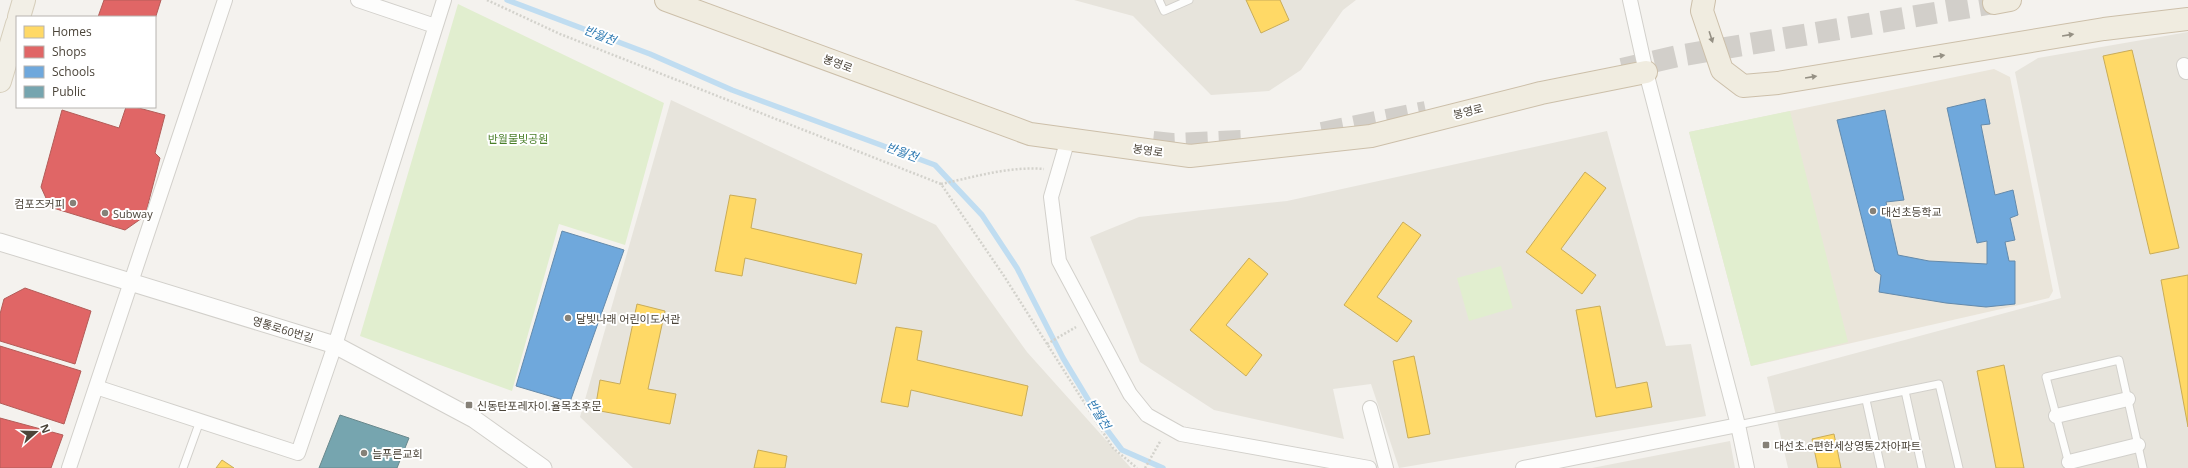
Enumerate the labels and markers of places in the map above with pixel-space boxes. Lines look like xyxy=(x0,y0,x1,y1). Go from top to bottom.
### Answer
place label: 컴포즈커피 xyxy=(14,196,65,211)
marker: 컴포즈커피 xyxy=(68,198,78,208)
place label: 대선초등학교 xyxy=(1881,204,1942,219)
place label: Subway xyxy=(113,206,153,221)
marker: 대선초등학교 xyxy=(1868,206,1878,216)
marker: Subway xyxy=(100,208,110,218)
place label: 달빛나래 어린이도서관 xyxy=(576,311,680,326)
marker: 달빛나래 어린이도서관 xyxy=(563,313,573,323)
place label: 신동탄포레자이.율목초후문 xyxy=(477,398,601,413)
marker: 신동탄포레자이.율목초후문 xyxy=(464,400,474,410)
place label: 대선초.e편한세상영통2차아파트 xyxy=(1774,438,1921,453)
marker: 대선초.e편한세상영통2차아파트 xyxy=(1761,440,1771,450)
place label: 늘푸른교회 xyxy=(372,446,423,461)
marker: 늘푸른교회 xyxy=(359,448,369,458)

